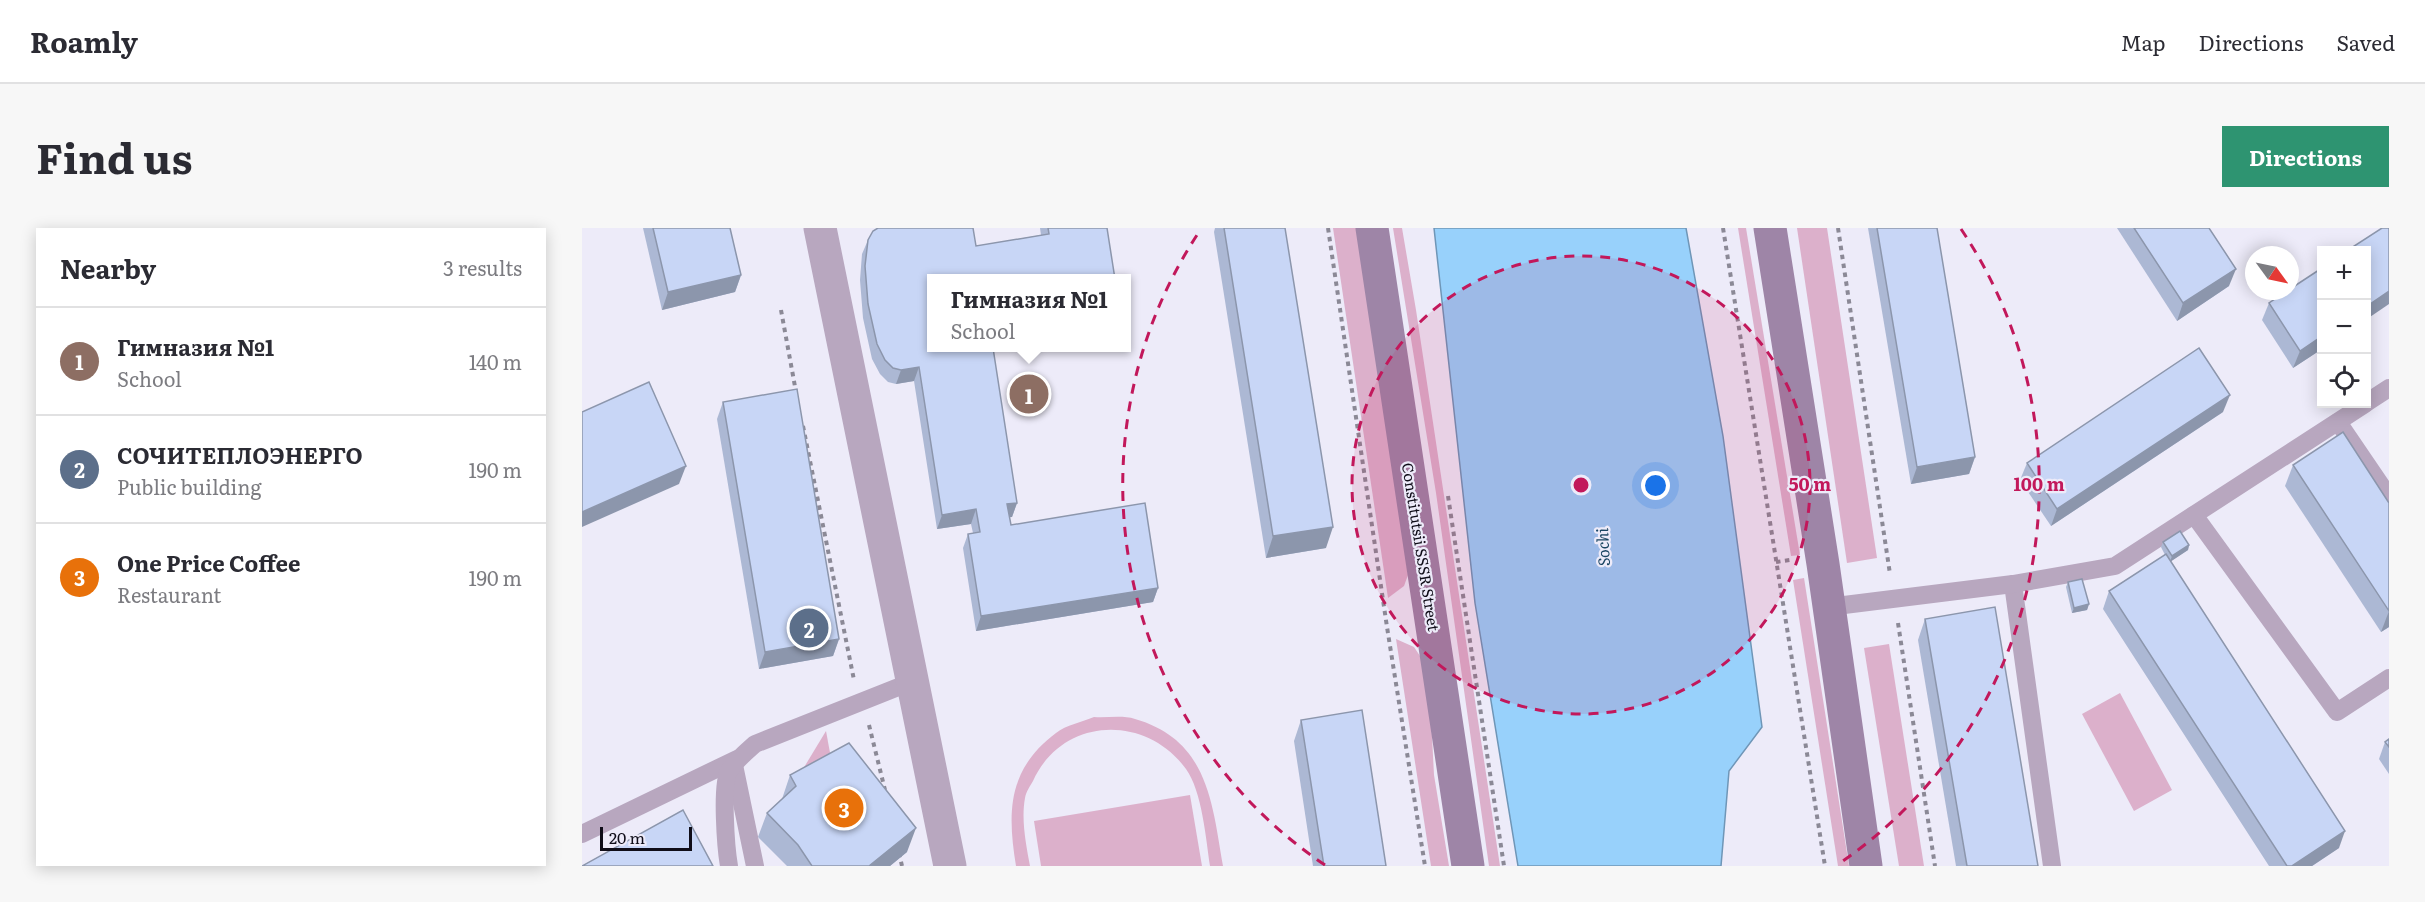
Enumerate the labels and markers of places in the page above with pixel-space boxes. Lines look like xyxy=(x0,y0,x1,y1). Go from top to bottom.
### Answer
pin: 1 xyxy=(1010,372,1048,416)
centre of rings xyxy=(1571,475,1591,495)
pin: 2 xyxy=(790,606,828,650)
pin: 3 xyxy=(824,786,864,830)

